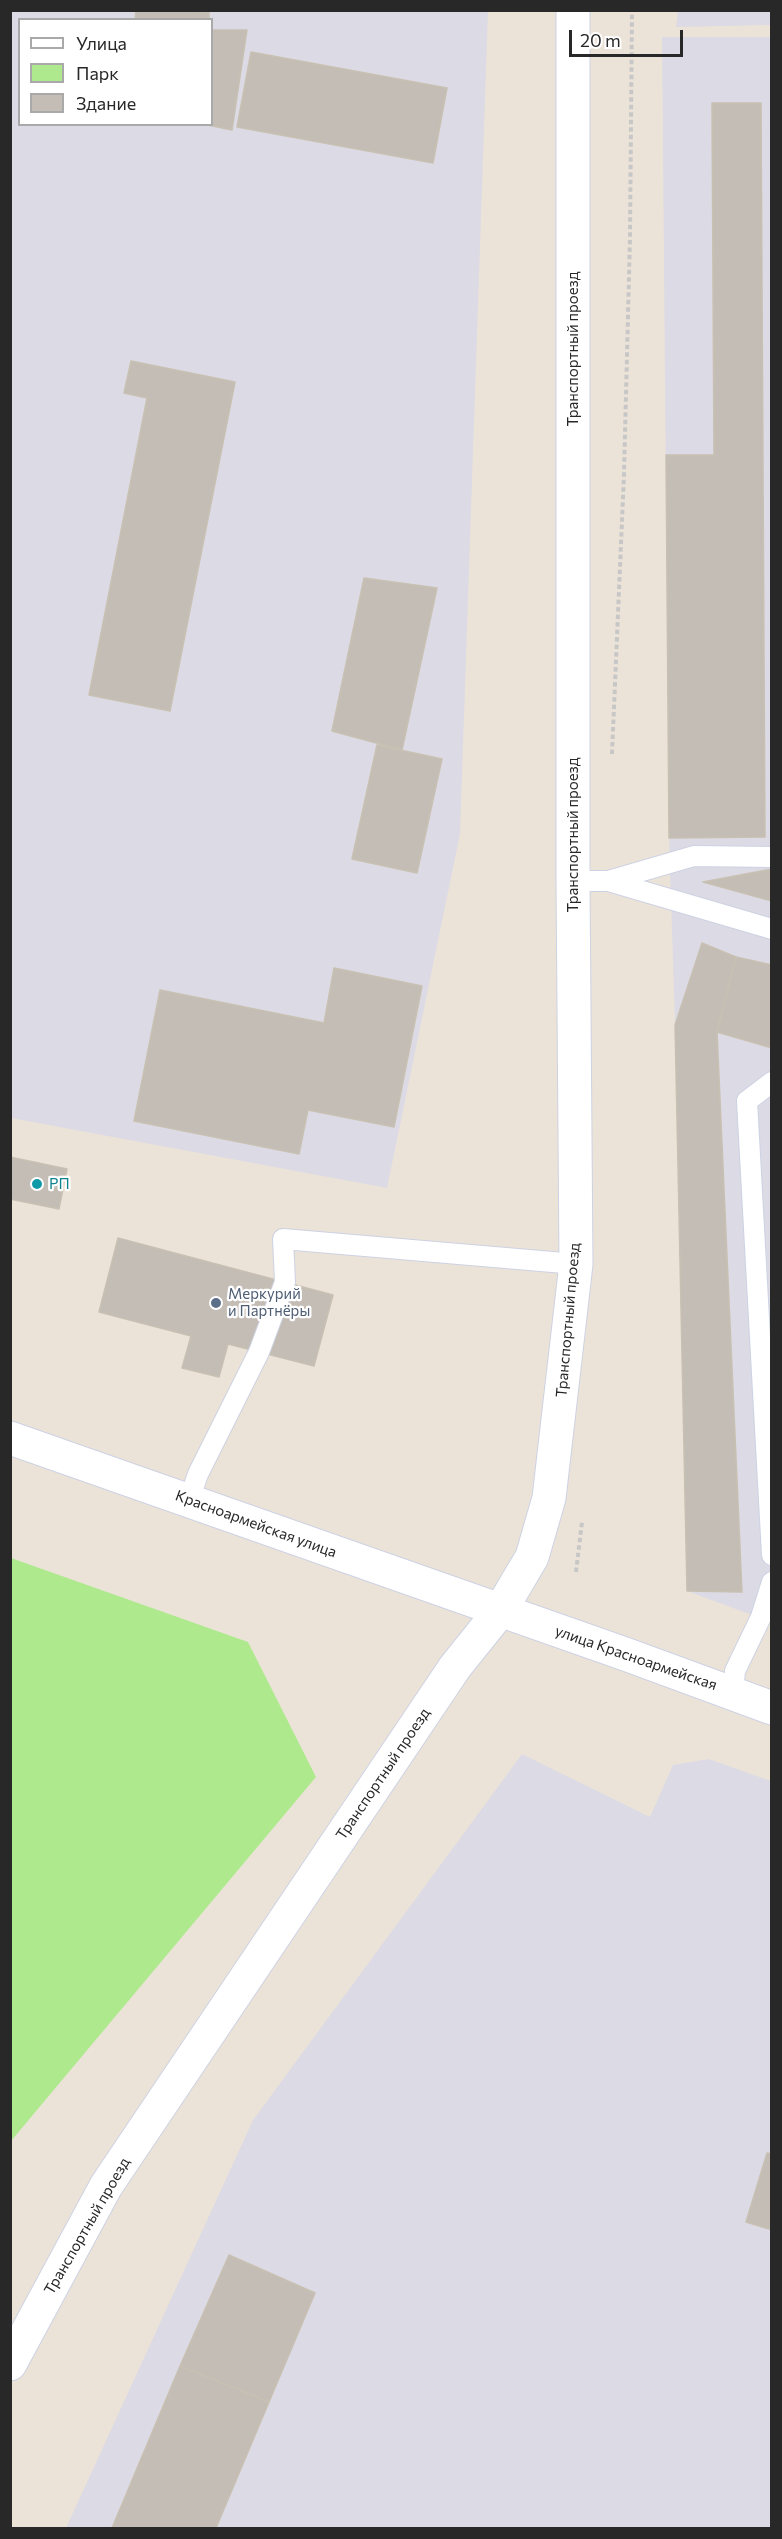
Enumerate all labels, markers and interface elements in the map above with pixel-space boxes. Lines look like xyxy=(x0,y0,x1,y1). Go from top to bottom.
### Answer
legend xyxy=(18,18,213,126)
scale bar xyxy=(572,18,686,56)
text: 20 m xyxy=(580,29,621,51)
text: Улица xyxy=(76,32,127,54)
text: Парк xyxy=(76,62,119,84)
text: Здание xyxy=(76,92,136,114)
street label: Транспортный проезд xyxy=(564,271,582,427)
street label: Транспортный проезд xyxy=(564,757,582,913)
place label: РП xyxy=(49,1175,70,1193)
marker: РП xyxy=(30,1177,44,1191)
street label: Транспортный проезд xyxy=(552,1242,584,1398)
place label: Меркурий и Партнёры xyxy=(228,1285,310,1320)
marker: Меркурий и Партнёры xyxy=(209,1296,223,1310)
street label: Красноармейская улица xyxy=(173,1486,339,1562)
street label: улица Красноармейская xyxy=(553,1622,719,1694)
street label: Транспортный проезд xyxy=(332,1705,434,1843)
street label: Транспортный проезд xyxy=(40,2154,134,2298)

